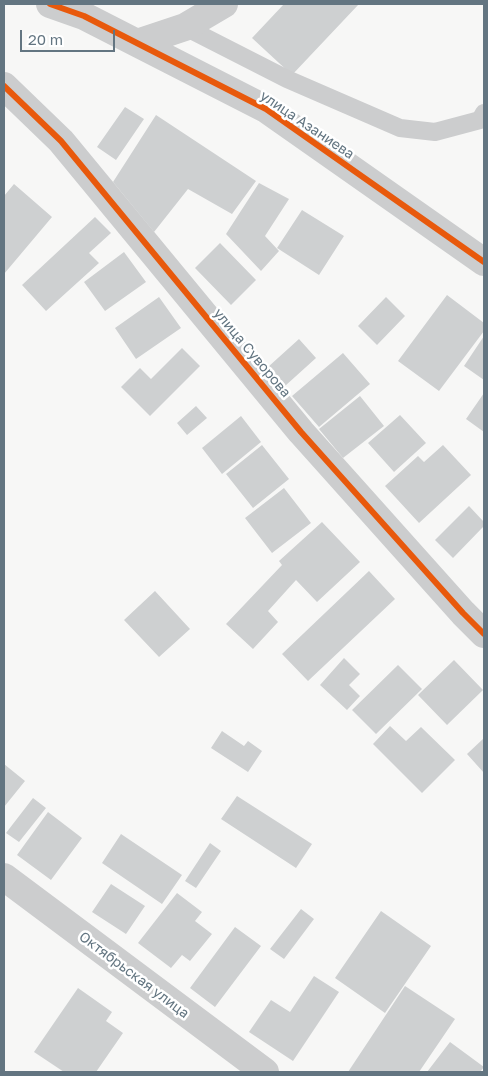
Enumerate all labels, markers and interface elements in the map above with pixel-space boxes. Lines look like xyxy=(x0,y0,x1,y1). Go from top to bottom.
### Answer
scale bar xyxy=(22,20,118,52)
text: 20 m xyxy=(28,30,63,48)
street label: улица Азаниева xyxy=(257,87,357,163)
street label: улица Суворова xyxy=(210,305,294,401)
street label: Октябрьская улица xyxy=(76,928,192,1022)

